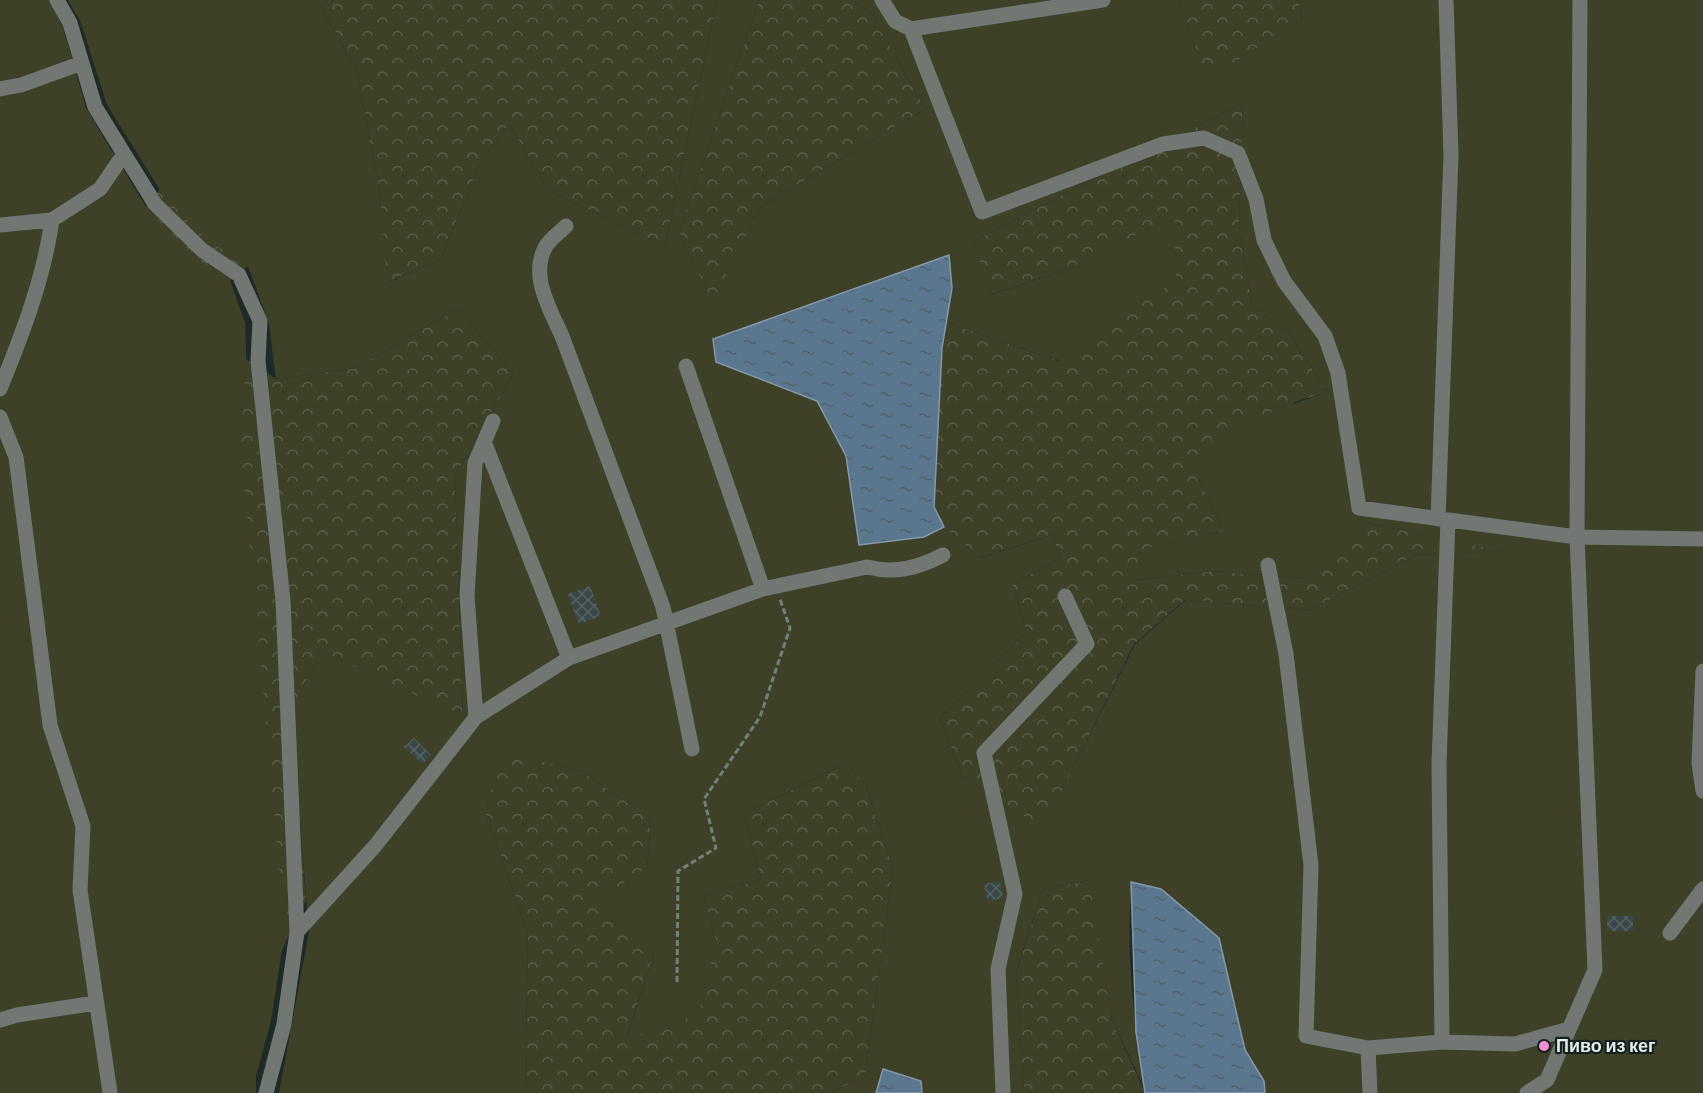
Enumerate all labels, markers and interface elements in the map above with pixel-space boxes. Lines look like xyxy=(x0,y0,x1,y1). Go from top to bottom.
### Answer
place label: Пиво из кег xyxy=(1556,1034,1656,1056)
marker: Пиво из кег xyxy=(1537,1039,1551,1053)

